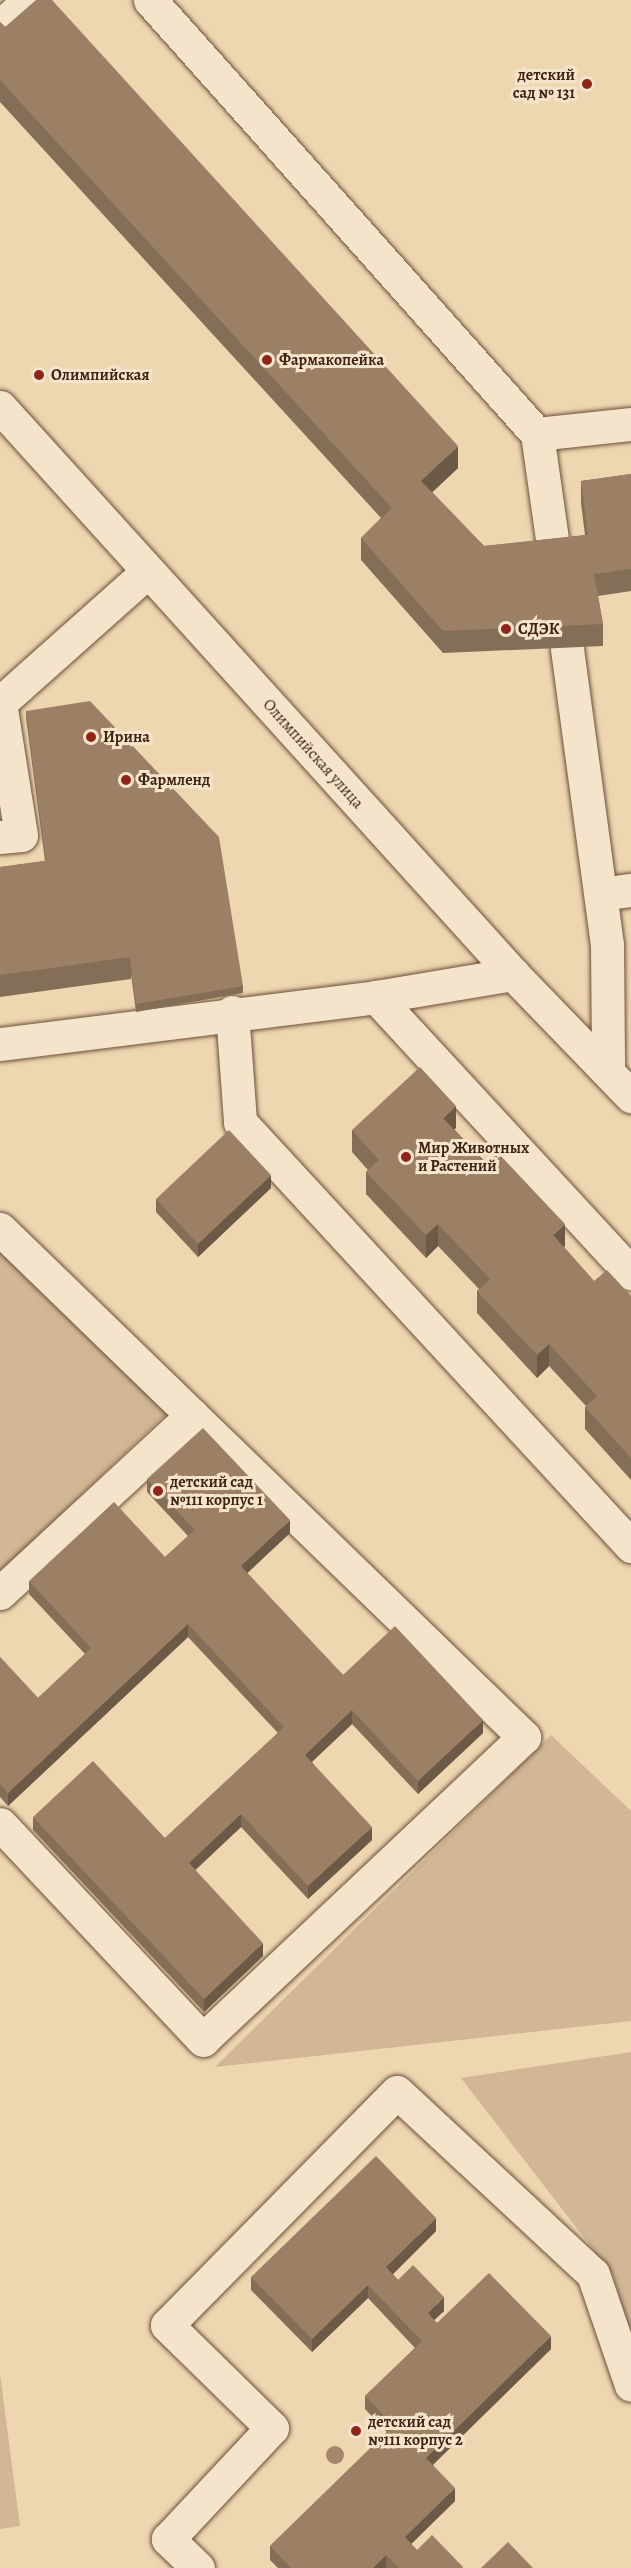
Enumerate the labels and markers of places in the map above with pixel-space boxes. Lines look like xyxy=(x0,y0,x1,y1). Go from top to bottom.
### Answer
place label: детский сад № 131 xyxy=(513,65,575,103)
marker: детский сад № 131 xyxy=(580,77,594,91)
place label: Фармакопейка xyxy=(279,350,384,370)
marker: Фармакопейка xyxy=(260,353,274,367)
place label: Олимпийская xyxy=(51,365,149,385)
marker: Олимпийская xyxy=(32,368,46,382)
place label: СДЭК xyxy=(518,619,559,639)
marker: СДЭК xyxy=(499,622,513,636)
place label: Ирина xyxy=(103,727,150,747)
marker: Ирина xyxy=(84,730,98,744)
place label: Фармленд xyxy=(138,770,210,790)
marker: Фармленд xyxy=(119,773,133,787)
place label: Мир Животных и Растений xyxy=(418,1138,529,1176)
marker: Мир Животных и Растений xyxy=(399,1150,413,1164)
place label: детский сад №111 корпус 1 xyxy=(170,1472,263,1510)
marker: детский сад №111 корпус 1 xyxy=(151,1484,165,1498)
place label: детский сад №111 корпус 2 xyxy=(368,2412,463,2450)
marker: детский сад №111 корпус 2 xyxy=(349,2424,363,2438)

